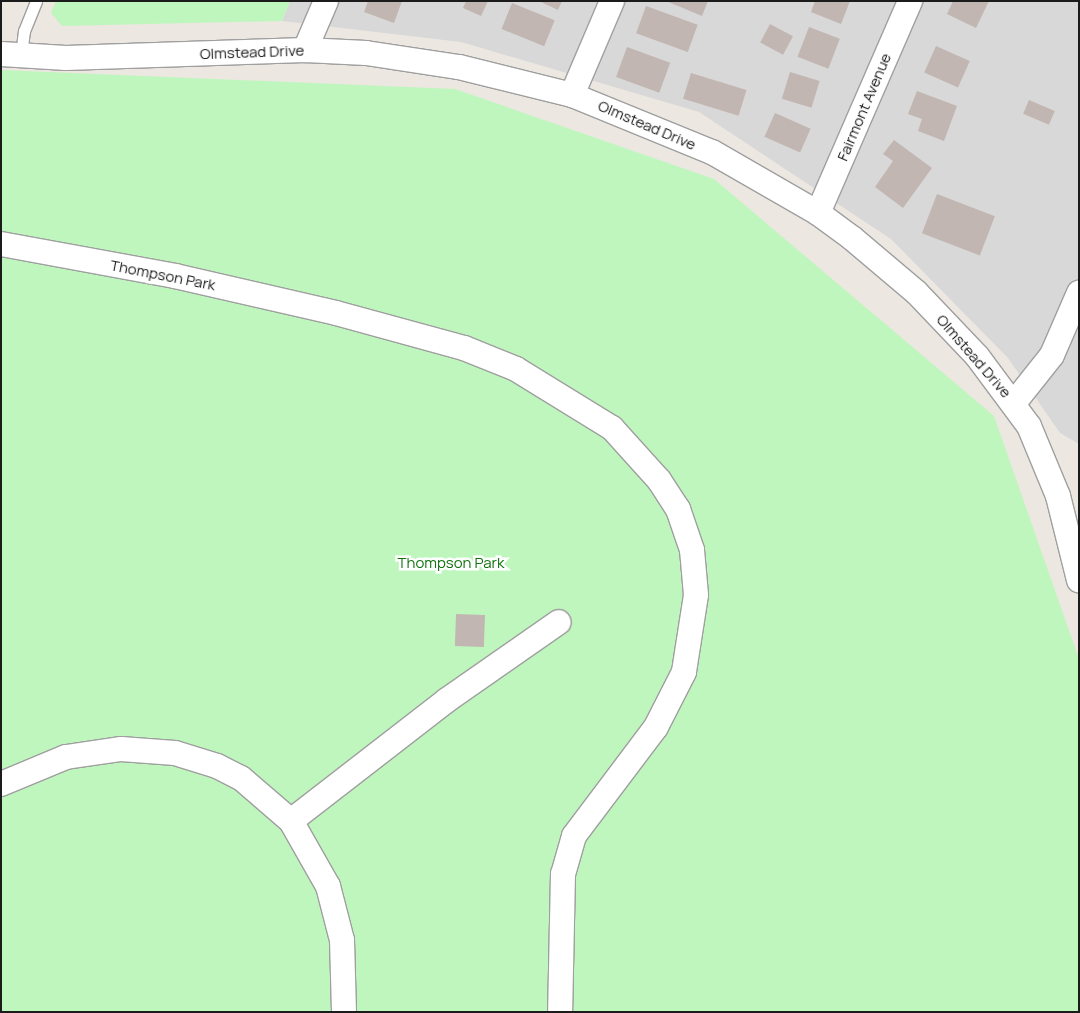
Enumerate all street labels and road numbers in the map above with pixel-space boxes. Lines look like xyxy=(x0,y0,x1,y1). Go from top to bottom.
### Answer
street label: Olmstead Drive xyxy=(199,41,305,63)
street label: Fairmont Avenue xyxy=(833,50,895,164)
street label: Olmstead Drive xyxy=(595,96,699,154)
street label: Thompson Park xyxy=(109,256,217,294)
street label: Olmstead Drive xyxy=(933,311,1015,401)

